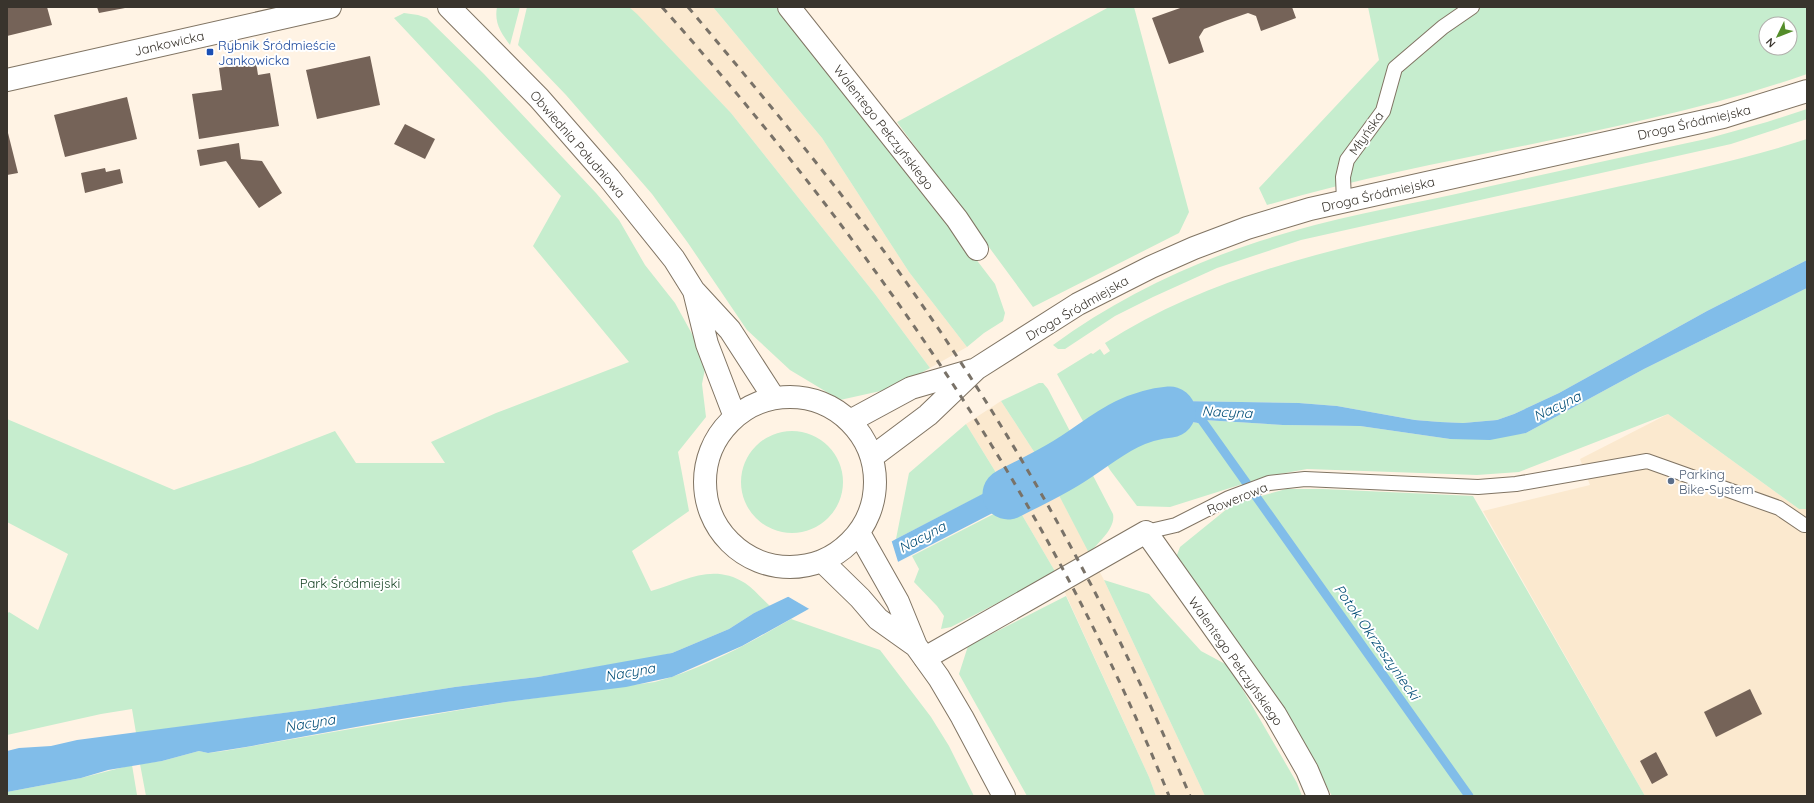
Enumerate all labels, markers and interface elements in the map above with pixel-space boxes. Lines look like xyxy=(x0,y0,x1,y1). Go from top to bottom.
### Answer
north arrow xyxy=(1758,16,1798,56)
street label: Jankowicka xyxy=(132,27,206,59)
text: N xyxy=(1763,35,1779,51)
place label: Rybnik Śródmieście Jankowicka xyxy=(218,37,336,68)
marker: Rybnik Śródmieście Jankowicka xyxy=(205,47,215,57)
street label: Walentego Pełczyńskiego xyxy=(830,62,938,193)
street label: Obwiednia Południowa xyxy=(527,87,629,201)
street label: Droga Śródmiejska xyxy=(1636,101,1752,143)
street label: Młyńska xyxy=(1345,108,1387,158)
street label: Droga Śródmiejska xyxy=(1320,173,1436,215)
street label: Droga Śródmiejska xyxy=(1023,272,1131,344)
water label: Nacyna xyxy=(1530,386,1585,425)
water label: Nacyna xyxy=(1201,402,1254,422)
place label: Parking Bike-System xyxy=(1679,466,1754,497)
marker: Parking Bike-System xyxy=(1666,476,1676,486)
street label: Rowerowa xyxy=(1204,479,1270,517)
water label: Nacyna xyxy=(895,517,950,557)
park label: Park Śródmiejski xyxy=(300,575,400,591)
water label: Potok Okrzeszyniecki xyxy=(1330,581,1425,705)
street label: Walentego Pełczyńskiego xyxy=(1185,594,1287,729)
water label: Nacyna xyxy=(604,658,658,685)
water label: Nacyna xyxy=(284,710,338,736)

